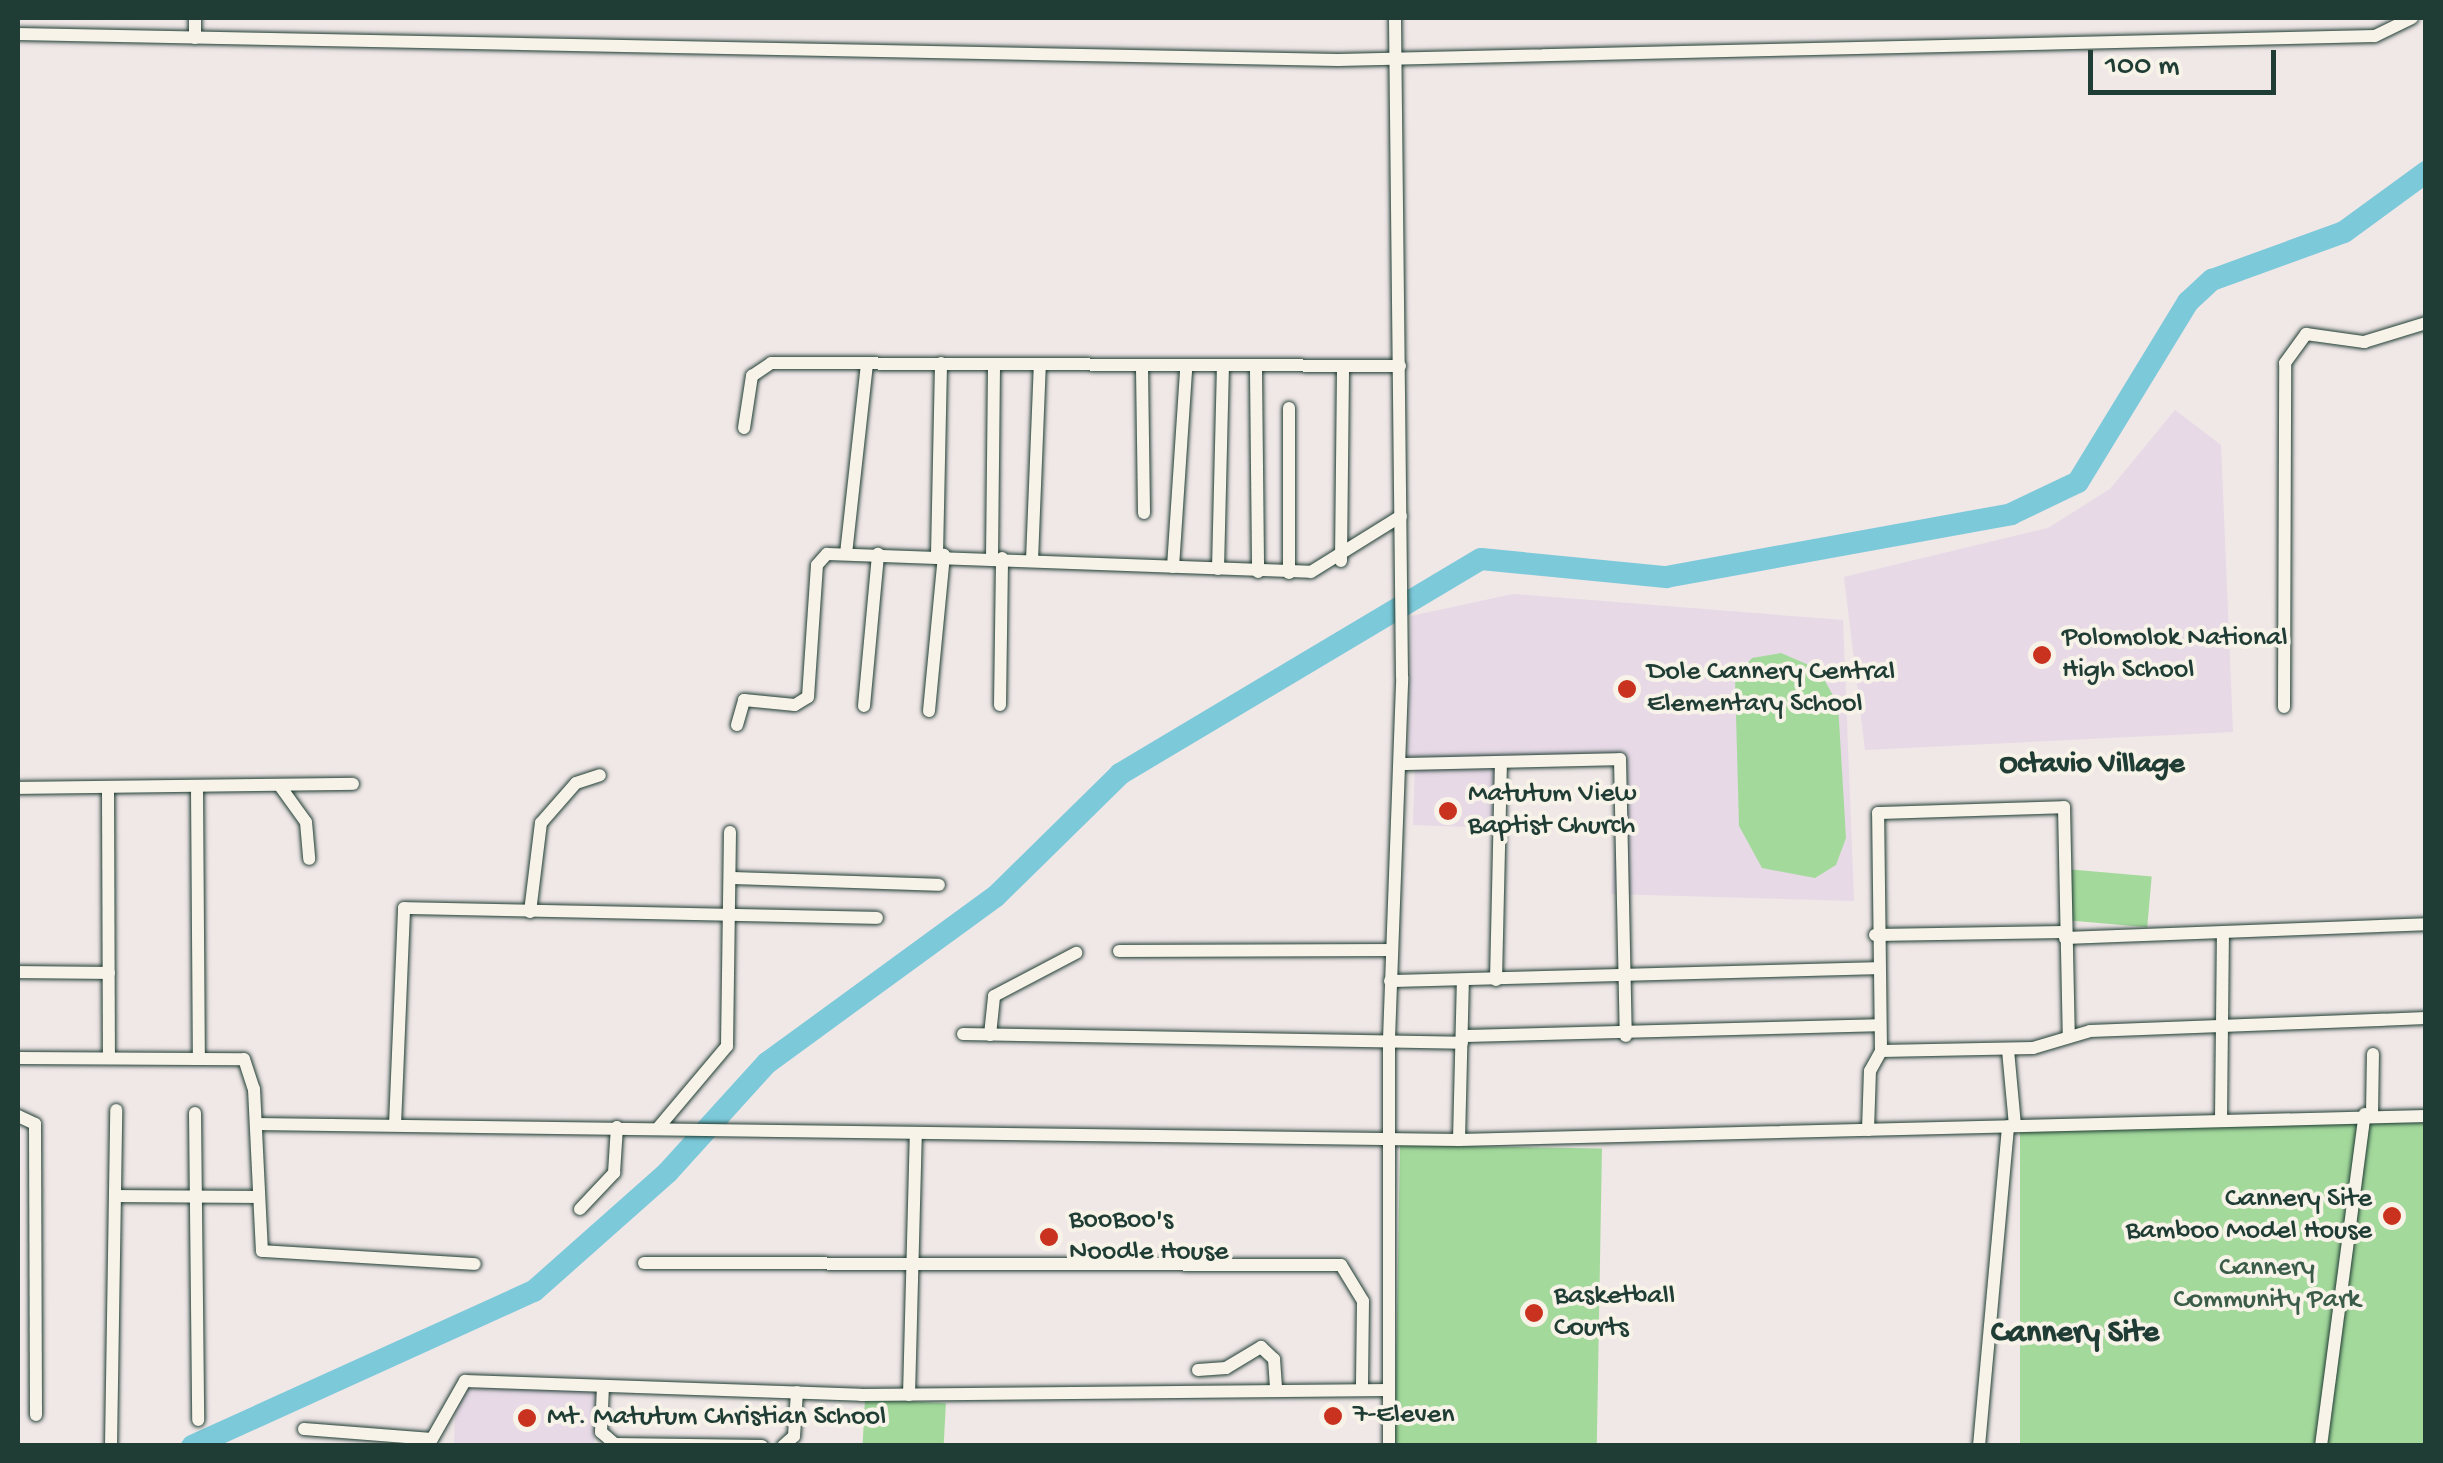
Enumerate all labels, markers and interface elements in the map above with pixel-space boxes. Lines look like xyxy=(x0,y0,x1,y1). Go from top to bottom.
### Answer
scale bar xyxy=(2093,30,2280,92)
text: 100 m xyxy=(2105,50,2180,85)
place label: Polomolok National High School xyxy=(2062,622,2288,688)
marker: Polomolok National High School xyxy=(2031,644,2053,666)
place label: Dole Cannery Central Elementary School xyxy=(1647,656,1895,722)
marker: Dole Cannery Central Elementary School xyxy=(1616,678,1638,700)
district label: Octavio Village xyxy=(1999,748,2185,784)
place label: Matutum View Baptist Church xyxy=(1468,778,1636,844)
marker: Matutum View Baptist Church xyxy=(1437,800,1459,822)
place label: Cannery Site Bamboo Model House xyxy=(2126,1183,2372,1249)
place label: BooBoo's Noodle House xyxy=(1069,1204,1228,1270)
marker: Cannery Site Bamboo Model House xyxy=(2381,1205,2403,1227)
marker: BooBoo's Noodle House xyxy=(1038,1226,1060,1248)
park label: Cannery Community Park xyxy=(2173,1252,2361,1318)
place label: Basketball Courts xyxy=(1554,1280,1675,1346)
marker: Basketball Courts xyxy=(1523,1302,1545,1324)
district label: Cannery Site xyxy=(1991,1315,2159,1353)
place label: 7-Eleven xyxy=(1353,1399,1455,1433)
place label: Mt. Matutum Christian School xyxy=(547,1401,886,1435)
marker: 7-Eleven xyxy=(1322,1405,1344,1427)
marker: Mt. Matutum Christian School xyxy=(516,1407,538,1429)

